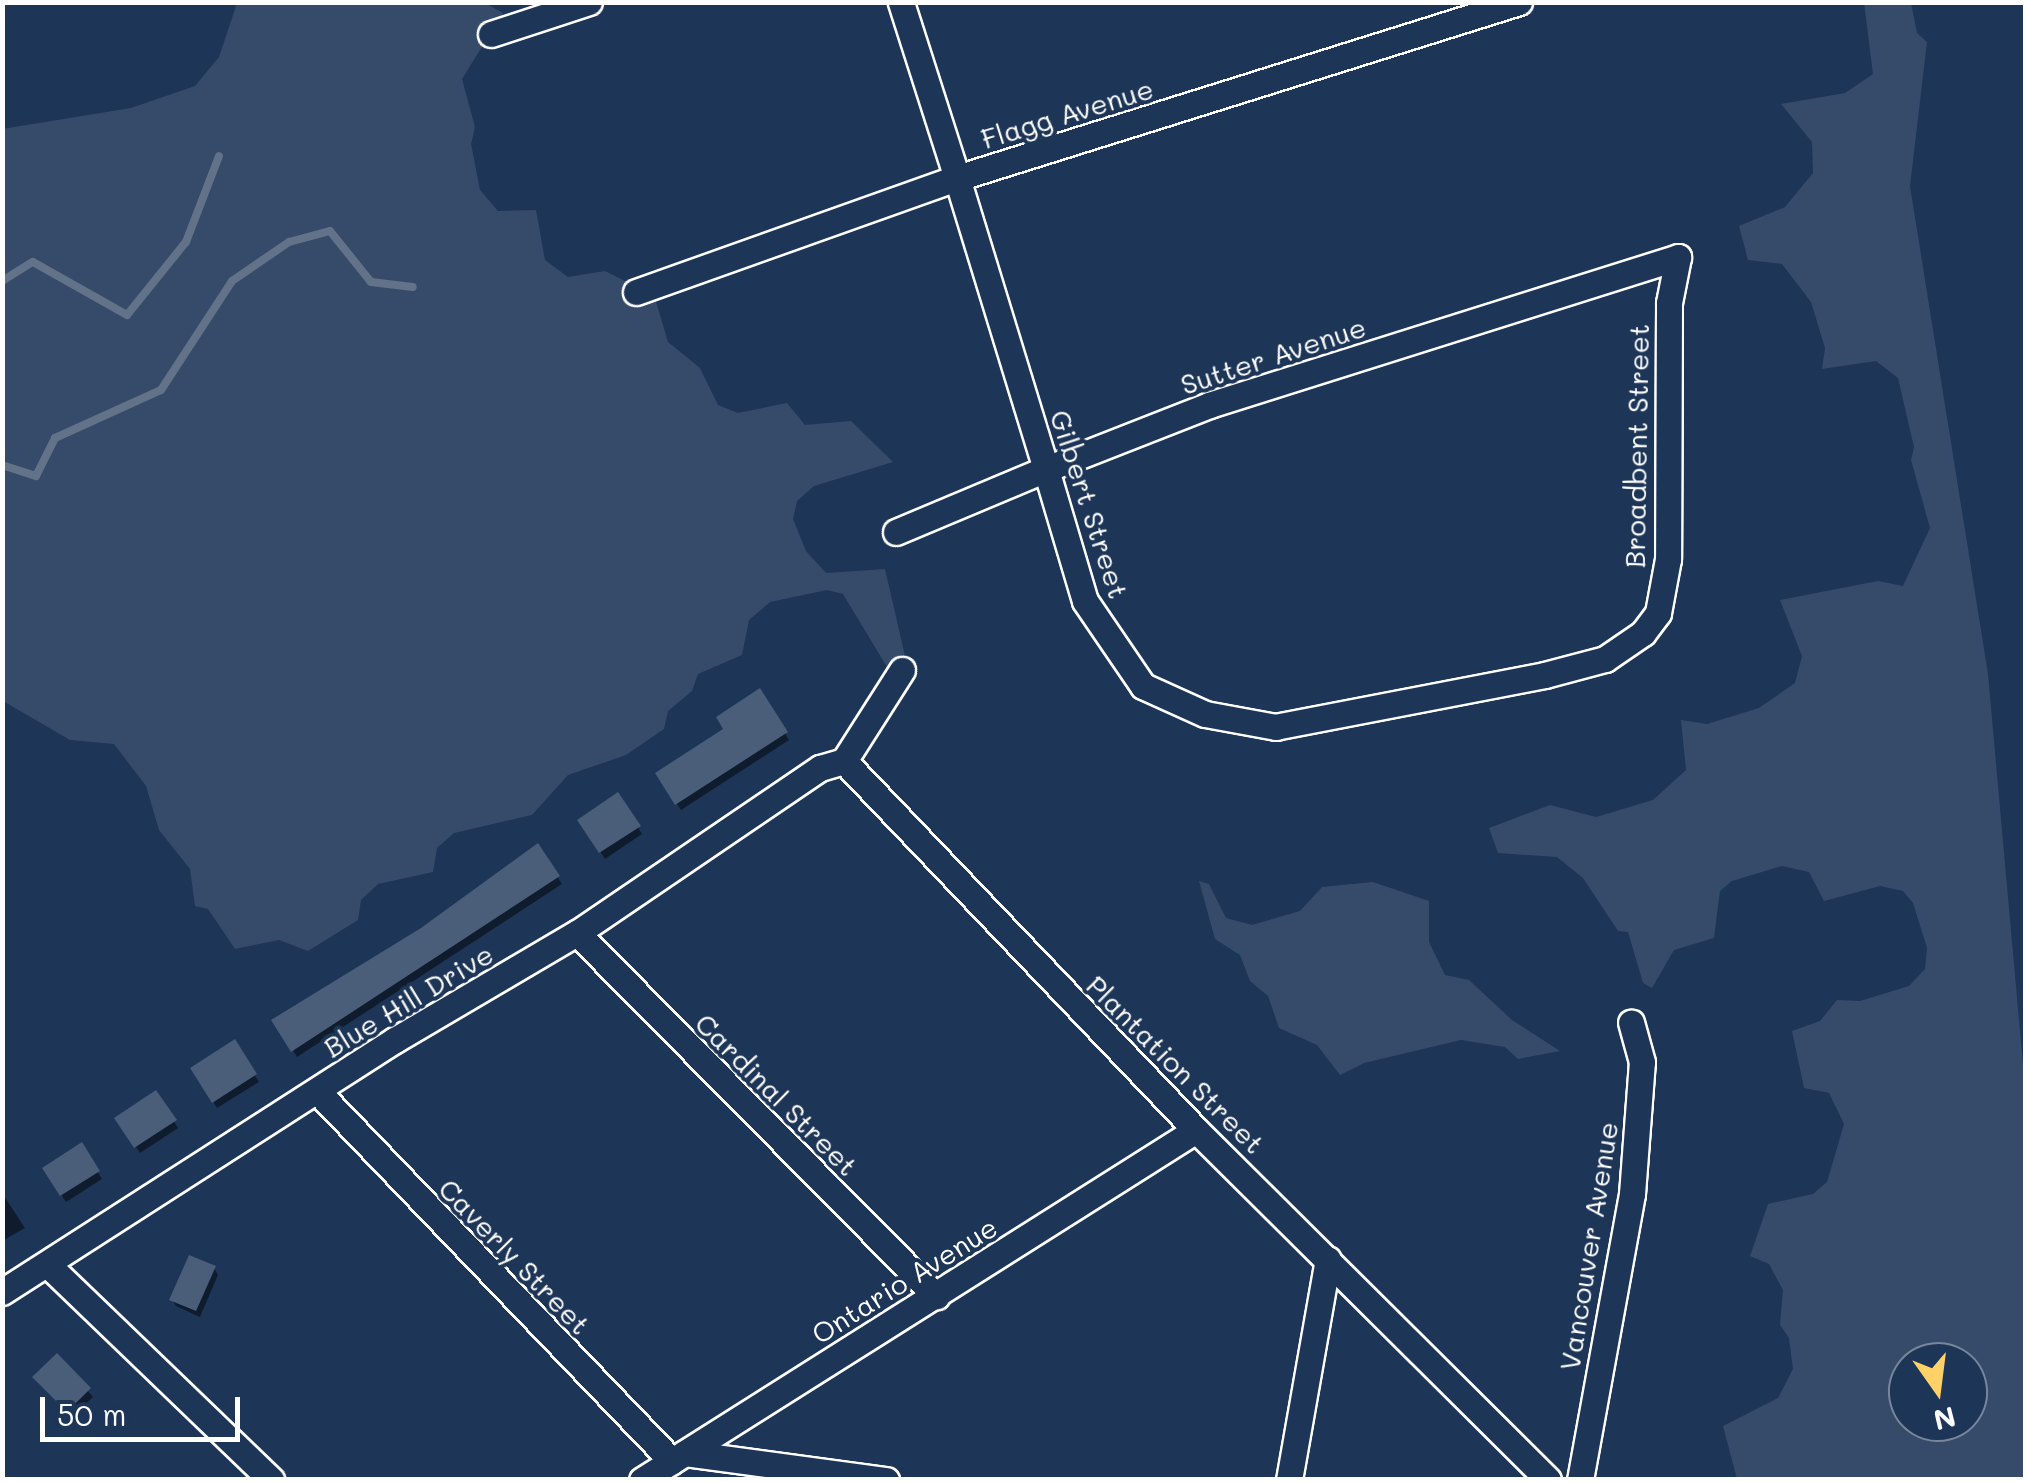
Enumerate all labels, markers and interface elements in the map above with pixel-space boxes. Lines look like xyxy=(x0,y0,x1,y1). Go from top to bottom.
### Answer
street label: Flagg Avenue xyxy=(977,71,1157,155)
street label: Sutter Avenue xyxy=(1176,309,1370,401)
street label: Broadbent Street xyxy=(1617,324,1655,568)
street label: Gilbert Street xyxy=(1044,406,1136,602)
street label: Blue Hill Drive xyxy=(317,936,499,1064)
street label: Plantation Street xyxy=(1080,968,1272,1160)
street label: Cardinal Street xyxy=(689,1006,865,1182)
street label: Vancouver Avenue xyxy=(1552,1119,1624,1373)
street label: Caverly Street xyxy=(432,1171,598,1341)
street label: Ontario Avenue xyxy=(805,1209,1003,1351)
north arrow xyxy=(1888,1342,1988,1442)
scale bar xyxy=(45,1377,245,1439)
text: 50 m xyxy=(57,1394,127,1434)
text: N xyxy=(1930,1399,1959,1439)

